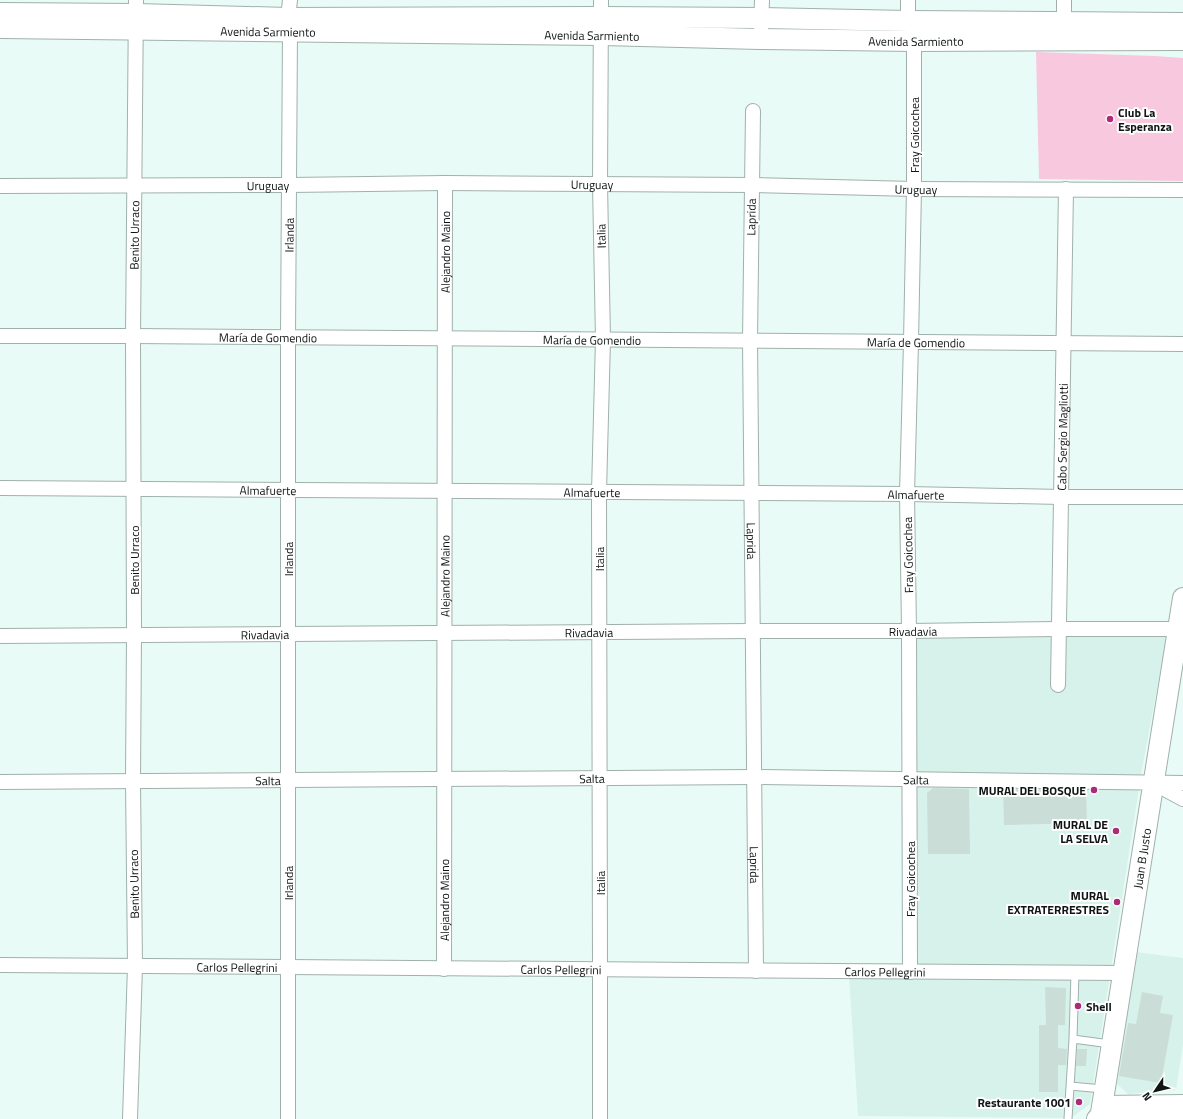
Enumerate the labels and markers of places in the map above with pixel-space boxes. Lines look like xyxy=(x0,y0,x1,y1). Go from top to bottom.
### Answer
place label: Club La Esperanza xyxy=(1118,103,1172,136)
marker: Club La Esperanza xyxy=(1105,114,1115,124)
place label: MURAL DEL BOSQUE xyxy=(978,781,1086,800)
marker: MURAL DEL BOSQUE xyxy=(1089,785,1099,795)
place label: MURAL DE LA SELVA xyxy=(1053,815,1109,848)
marker: MURAL DE LA SELVA xyxy=(1111,826,1121,836)
place label: MURAL EXTRATERRESTRES xyxy=(1007,886,1109,919)
marker: MURAL EXTRATERRESTRES xyxy=(1112,897,1122,907)
place label: Shell xyxy=(1086,997,1112,1016)
marker: Shell xyxy=(1073,1001,1083,1011)
place label: Restaurante 1001 xyxy=(977,1093,1071,1112)
marker: Restaurante 1001 xyxy=(1074,1097,1084,1107)

